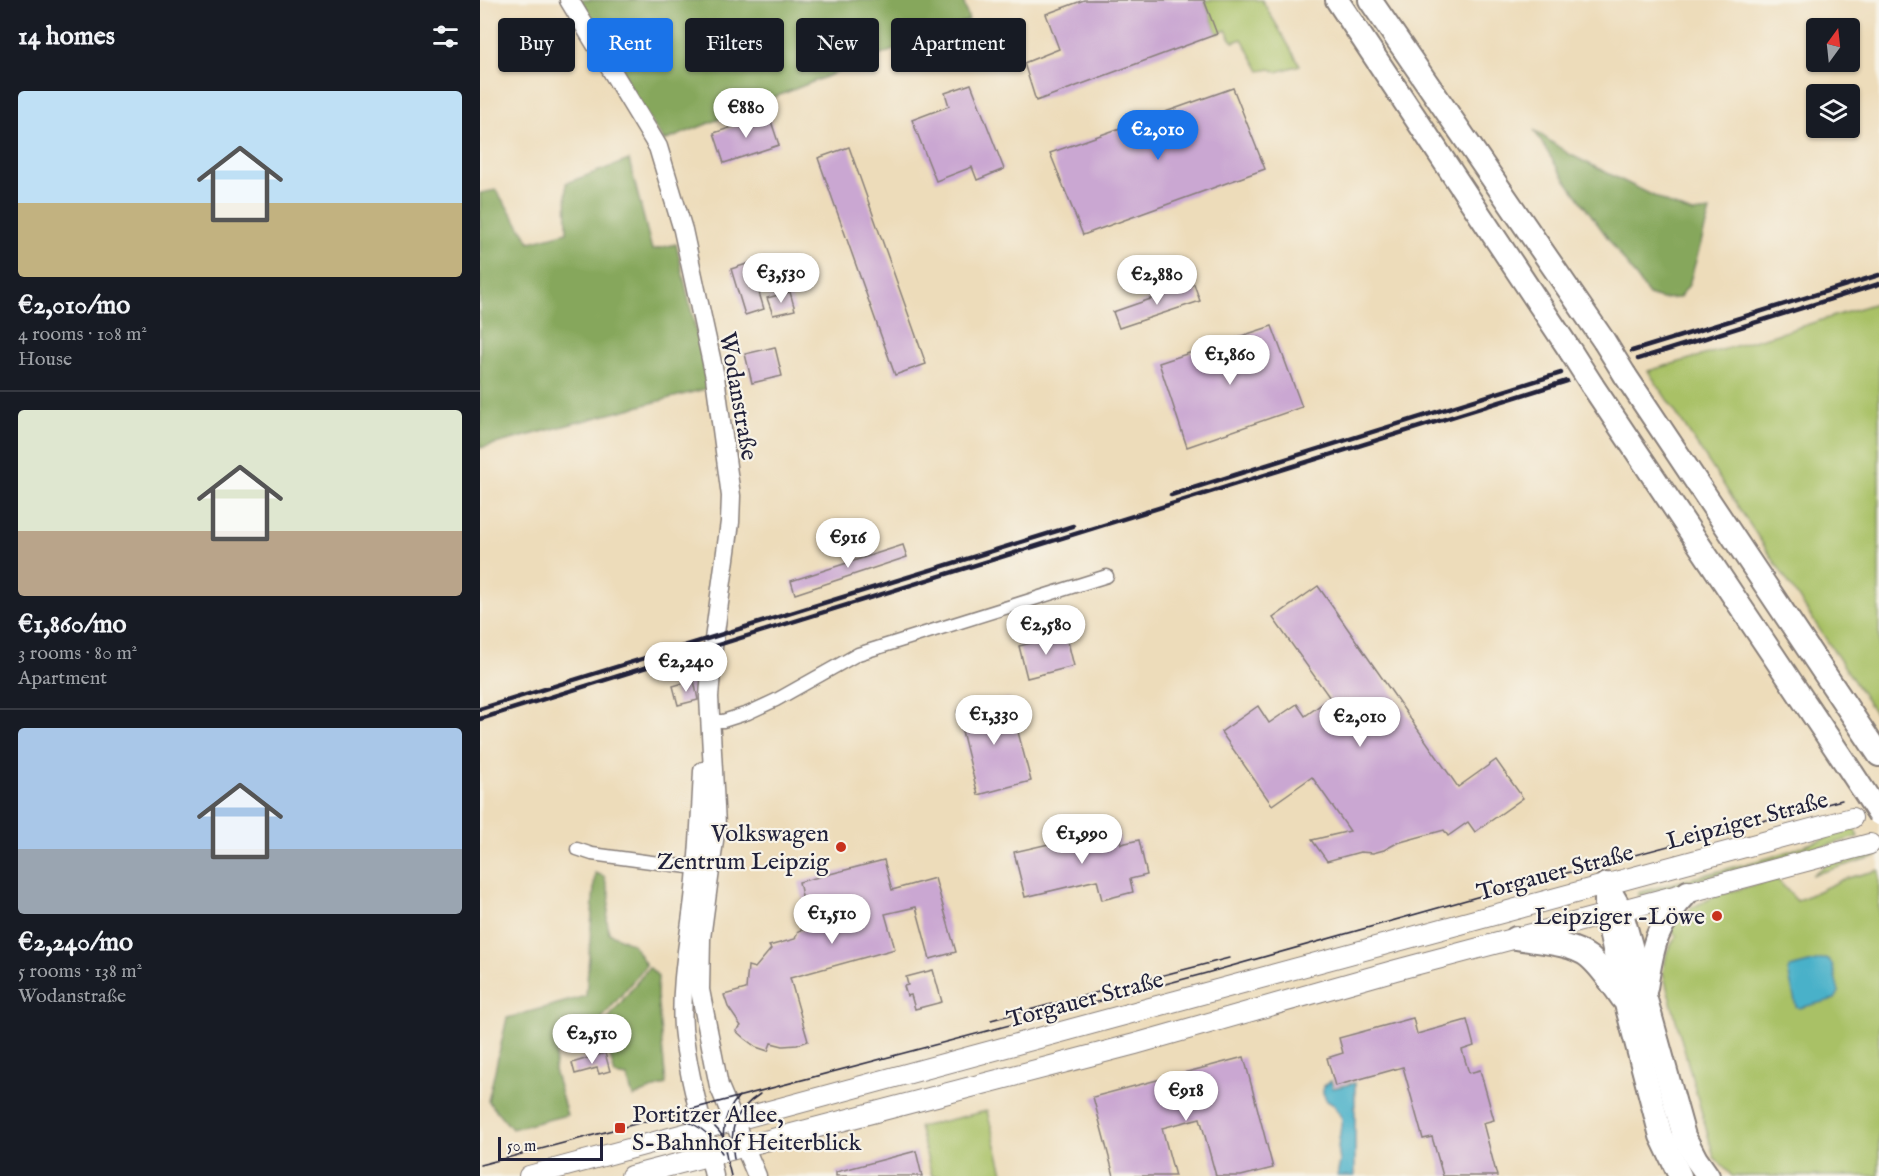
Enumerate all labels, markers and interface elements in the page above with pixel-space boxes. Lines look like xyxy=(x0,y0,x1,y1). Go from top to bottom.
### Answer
chip: Buy xyxy=(498,18,575,72)
chip: Rent xyxy=(587,18,673,72)
chip: Filters xyxy=(685,18,784,72)
chip: New xyxy=(796,18,879,72)
chip: Apartment xyxy=(891,18,1026,72)
north arrow xyxy=(1806,18,1860,72)
map controls xyxy=(1806,18,1860,138)
text: 14 homes xyxy=(18,20,115,53)
icon: filters xyxy=(429,20,462,53)
button: layers xyxy=(1806,84,1860,138)
pin: €880 xyxy=(710,88,782,139)
text: €880 xyxy=(727,95,765,120)
pin: €2,010 xyxy=(1109,110,1207,161)
text: €2,010 xyxy=(1131,117,1185,142)
icon: home xyxy=(186,130,294,238)
pin: €3,530 xyxy=(732,253,830,304)
pin: €2,880 xyxy=(1108,255,1206,306)
text: €3,530 xyxy=(756,260,806,285)
text: €2,880 xyxy=(1131,262,1183,287)
text: €2,010/mo xyxy=(18,289,130,322)
text: 4 rooms · 108 m² xyxy=(18,322,147,347)
street label: Wodanstraße xyxy=(711,330,764,463)
pin: €1,860 xyxy=(1181,335,1279,386)
text: €1,860 xyxy=(1205,342,1255,367)
text: House xyxy=(18,347,72,372)
icon: home xyxy=(186,449,294,557)
pin: €916 xyxy=(812,518,884,569)
text: €916 xyxy=(830,525,866,550)
pin: €2,580 xyxy=(997,605,1095,656)
text: €1,860/mo xyxy=(18,608,127,641)
text: €2,580 xyxy=(1020,612,1072,637)
text: 3 rooms · 80 m² xyxy=(18,641,137,666)
pin: €2,240 xyxy=(637,642,735,693)
text: €2,240 xyxy=(658,649,714,674)
text: Apartment xyxy=(18,666,107,691)
pin: €1,330 xyxy=(945,695,1043,746)
pin: €2,010 xyxy=(1311,697,1409,748)
text: €1,330 xyxy=(969,702,1019,727)
text: €2,010 xyxy=(1333,704,1387,729)
icon: home xyxy=(186,767,294,875)
street label: Leipziger Straße xyxy=(1663,785,1832,858)
pin: €1,990 xyxy=(1033,814,1131,865)
place label: Volkswagen Zentrum Leipzig xyxy=(657,819,830,878)
text: €1,990 xyxy=(1056,821,1108,846)
street label: Torgauer Straße xyxy=(1474,838,1637,909)
marker: Volkswagen Zentrum Leipzig xyxy=(834,840,848,854)
pin: €1,510 xyxy=(783,894,881,945)
text: €1,510 xyxy=(808,901,856,926)
place label: Leipziger -Löwe xyxy=(1534,902,1705,933)
marker: Leipziger -Löwe xyxy=(1710,909,1724,923)
text: €2,240/mo xyxy=(18,926,133,959)
text: 5 rooms · 138 m² xyxy=(18,959,142,984)
street label: Torgauer Straße xyxy=(1004,965,1167,1036)
text: Wodanstraße xyxy=(18,984,126,1009)
pin: €2,510 xyxy=(543,1014,641,1065)
text: €2,510 xyxy=(567,1021,617,1046)
pin: €918 xyxy=(1150,1071,1222,1122)
text: €918 xyxy=(1168,1078,1204,1103)
place label: Portitzer Allee, S-Bahnhof Heiterblick xyxy=(632,1100,861,1159)
marker: Portitzer Allee, S-Bahnhof Heiterblick xyxy=(613,1121,627,1135)
scale bar xyxy=(498,1134,603,1162)
text: 50 m xyxy=(507,1137,536,1157)

